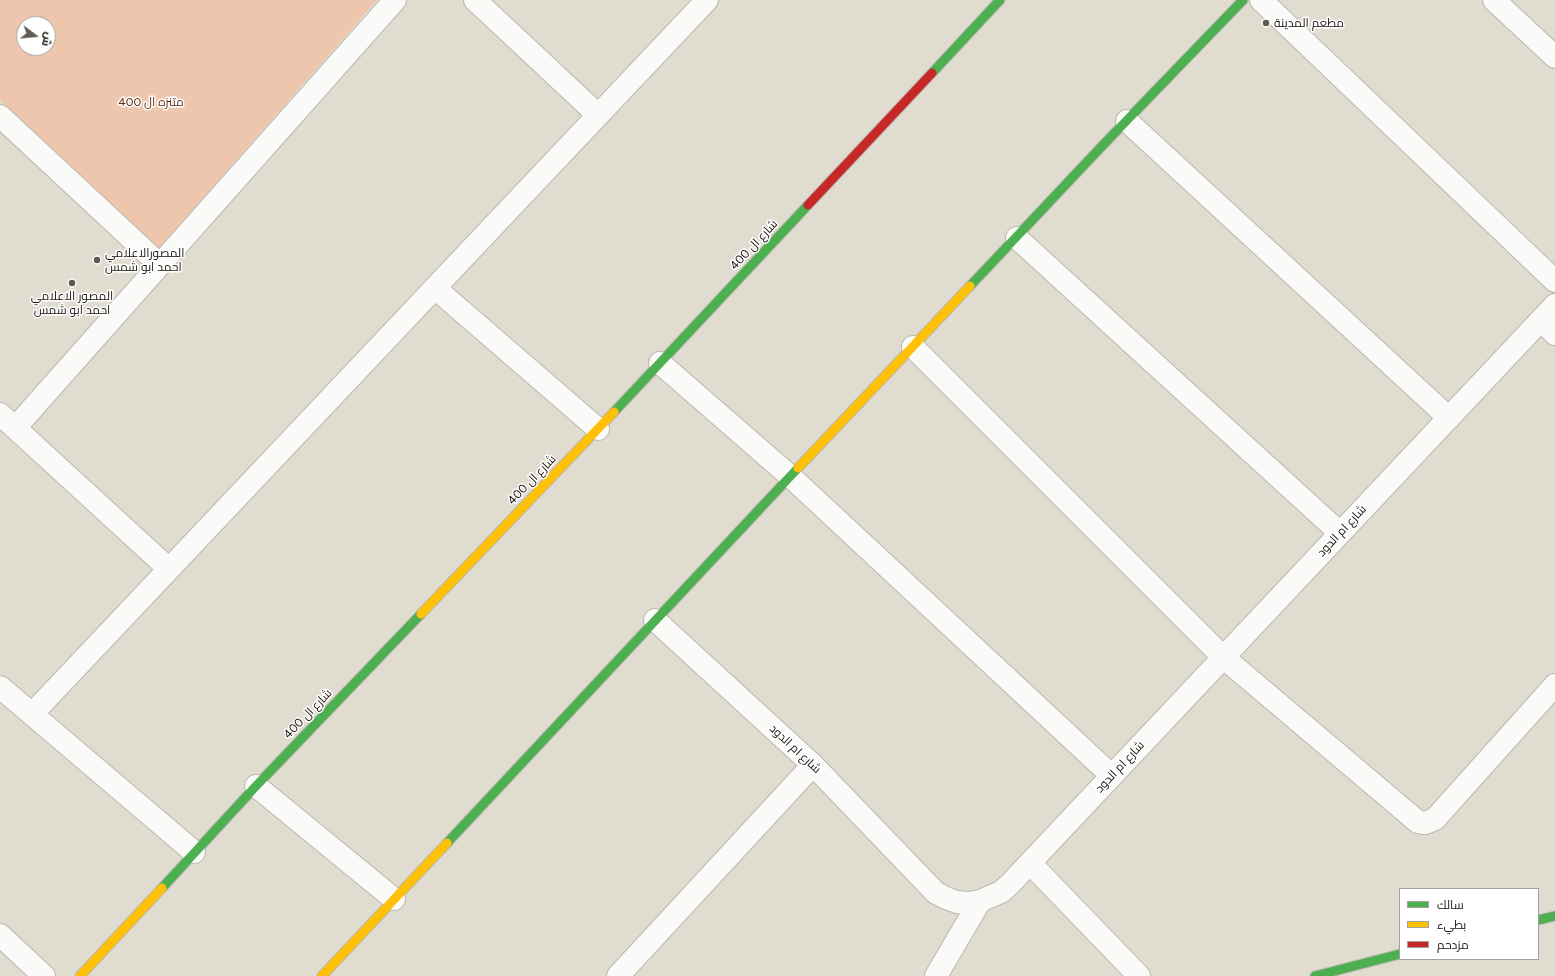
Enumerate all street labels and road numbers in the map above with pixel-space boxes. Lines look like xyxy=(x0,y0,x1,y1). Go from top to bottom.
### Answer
street label: شارع ال 400 xyxy=(727,217,781,273)
street label: شارع ال 400 xyxy=(505,452,559,508)
street label: شارع ام الدود xyxy=(1315,502,1369,560)
street label: شارع ال 400 xyxy=(281,686,335,742)
street label: شارع ام الدود xyxy=(766,722,824,776)
street label: شارع ام الدود xyxy=(1093,738,1147,796)

